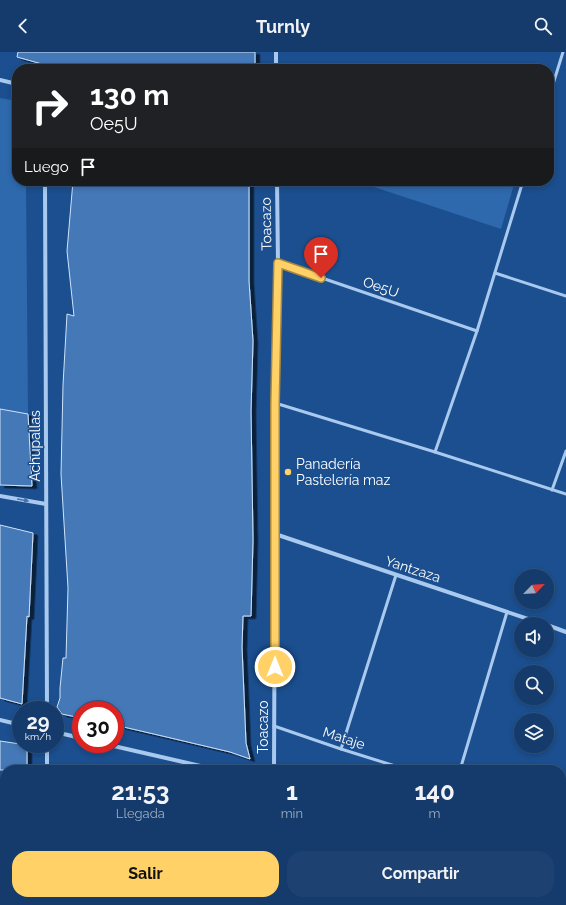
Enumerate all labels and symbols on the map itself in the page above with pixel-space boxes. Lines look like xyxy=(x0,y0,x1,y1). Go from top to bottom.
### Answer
street label: Toacazo xyxy=(258,197,274,251)
pin xyxy=(304,237,338,278)
street label: Oe5U xyxy=(361,273,401,301)
street label: Achupallas xyxy=(27,410,43,482)
place label: Panadería Pastelería maz xyxy=(296,456,390,488)
marker: Panadería Pastelería maz xyxy=(283,467,293,477)
one-way arrow xyxy=(17,498,29,504)
street label: Yantzaza xyxy=(383,553,443,585)
north arrow xyxy=(514,569,554,609)
position arrow xyxy=(254,646,296,688)
street label: Toacazo xyxy=(255,700,271,754)
speed limit sign: 30 xyxy=(72,701,124,753)
street label: Mataje xyxy=(321,724,367,752)

